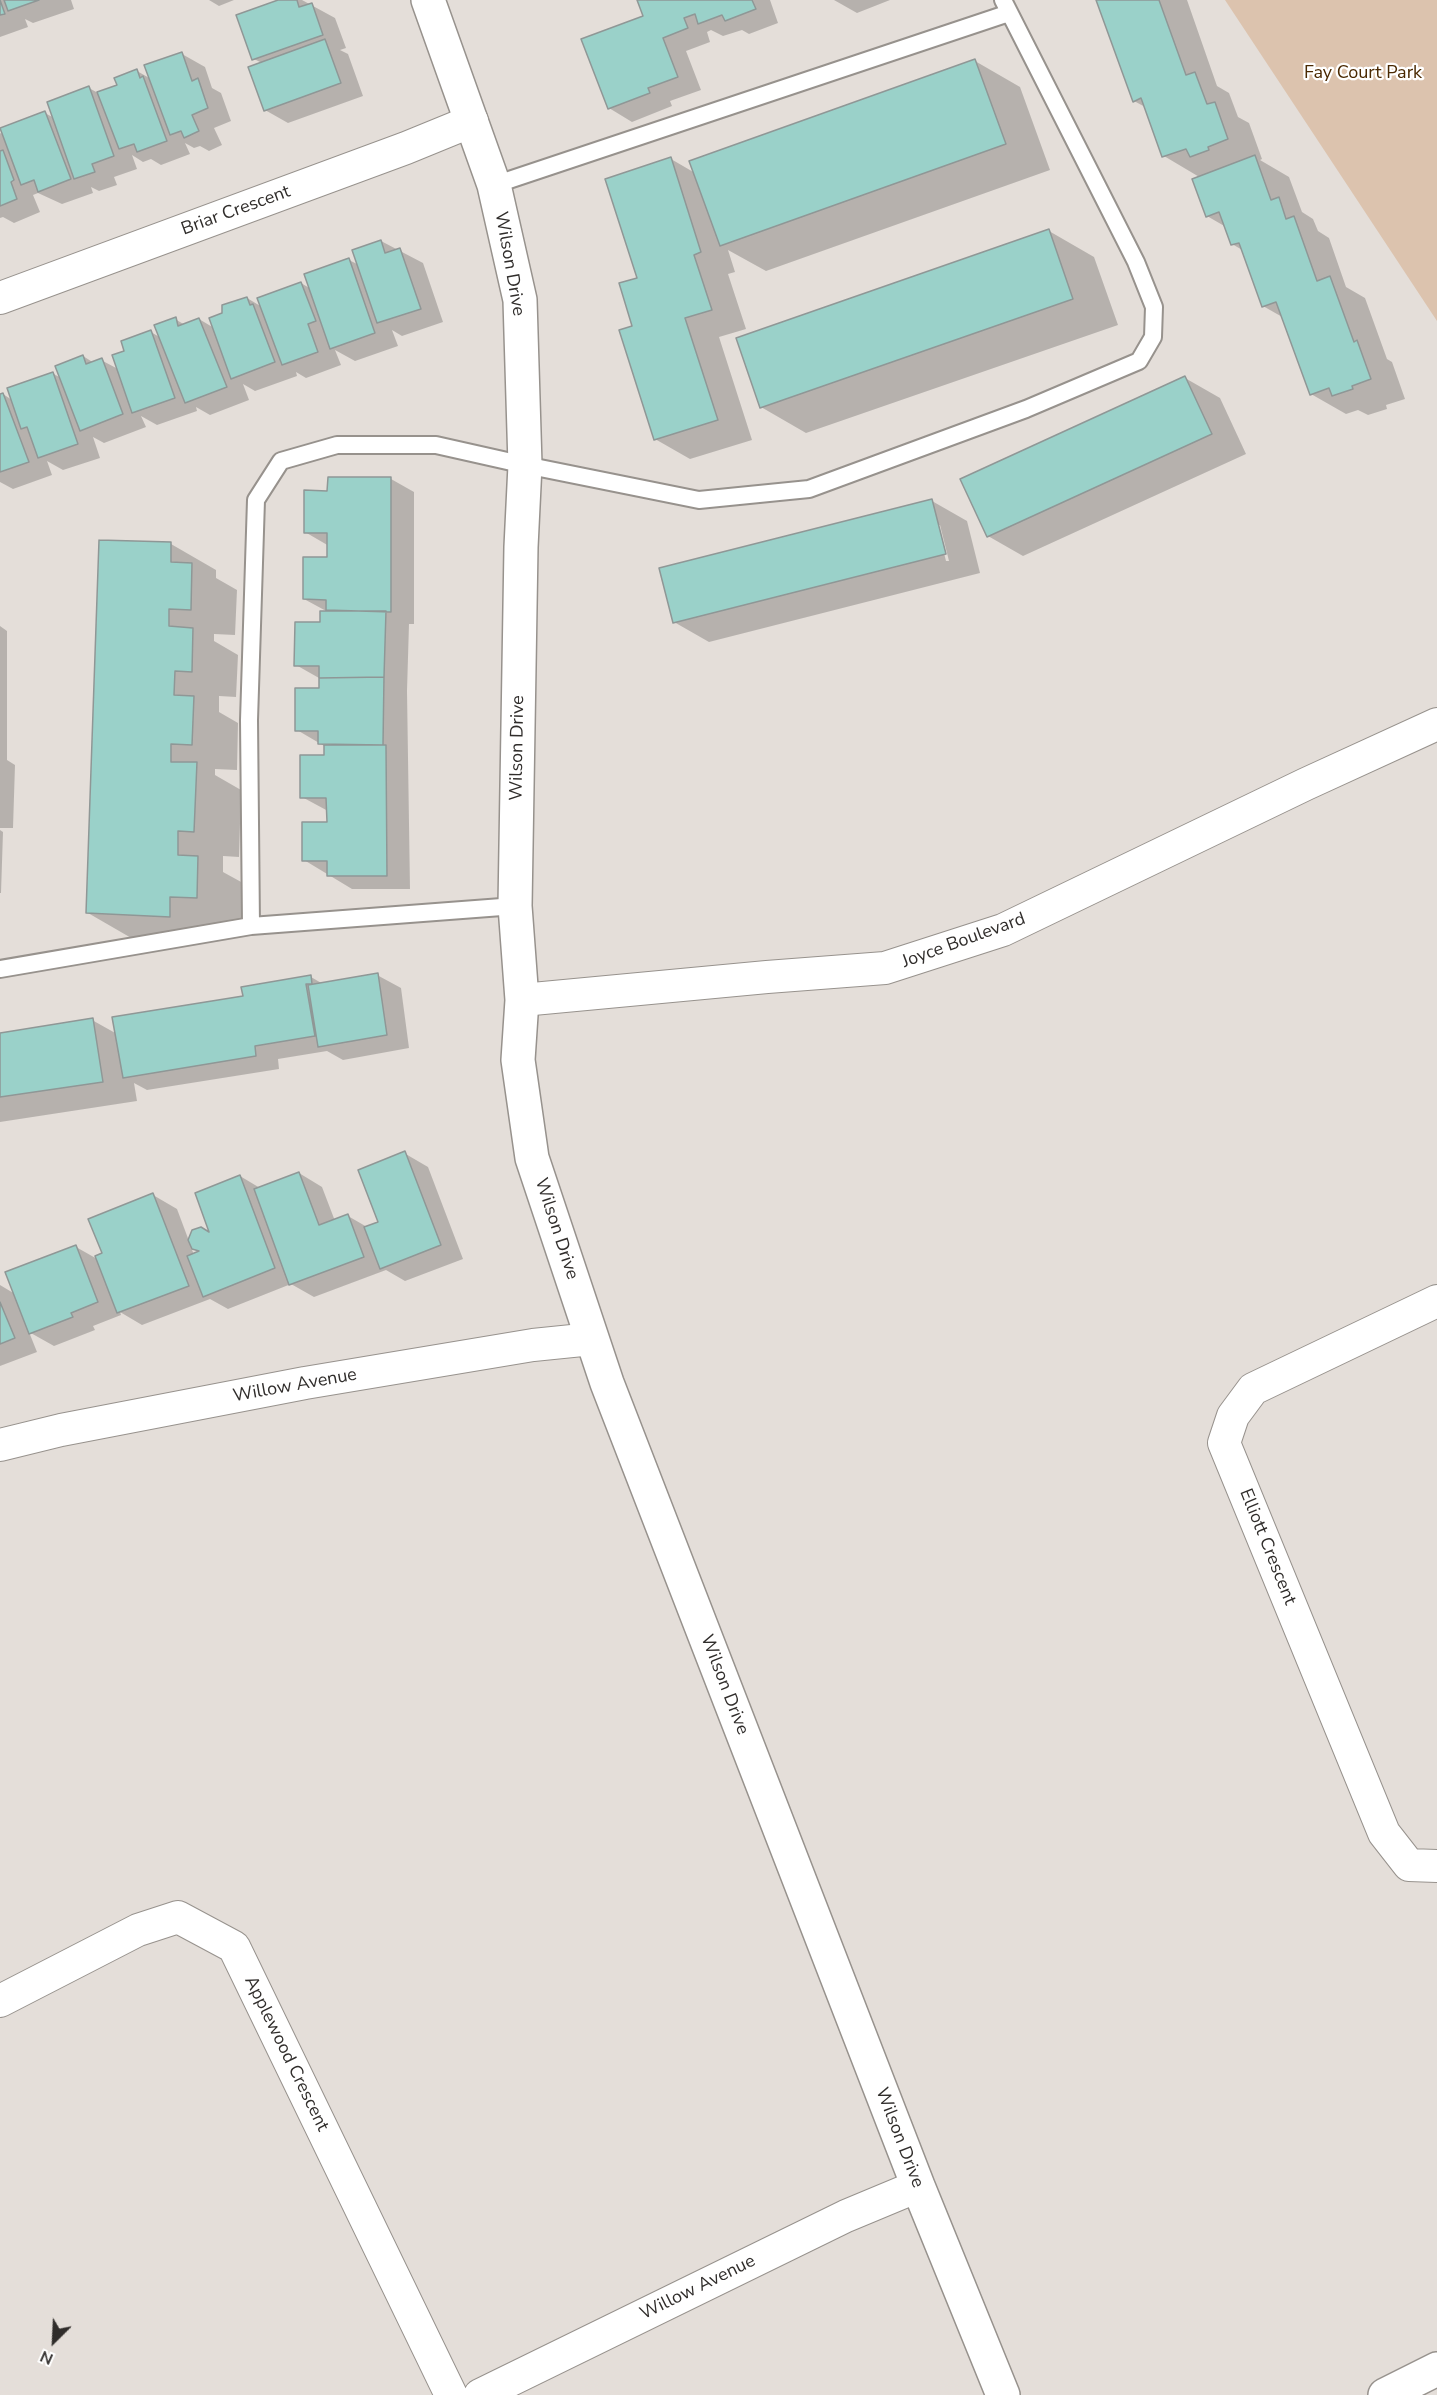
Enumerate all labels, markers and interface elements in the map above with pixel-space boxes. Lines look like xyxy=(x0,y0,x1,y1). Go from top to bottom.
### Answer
park label: Fay Court Park xyxy=(1304,63,1422,85)
street label: Briar Crescent xyxy=(179,181,293,241)
street label: Wilson Drive xyxy=(489,210,529,318)
street label: Wilson Drive xyxy=(506,695,530,801)
street label: Joyce Boulevard xyxy=(899,909,1029,973)
street label: Wilson Drive xyxy=(529,1176,583,1282)
street label: Willow Avenue xyxy=(231,1364,359,1408)
street label: Elliott Crescent xyxy=(1234,1486,1300,1608)
street label: Wilson Drive xyxy=(695,1632,753,1738)
street label: Applewood Crescent xyxy=(239,1973,333,2135)
street label: Wilson Drive xyxy=(870,2085,928,2191)
street label: Willow Avenue xyxy=(637,2251,759,2325)
north arrow xyxy=(24,2311,84,2371)
text: N xyxy=(37,2345,57,2370)

